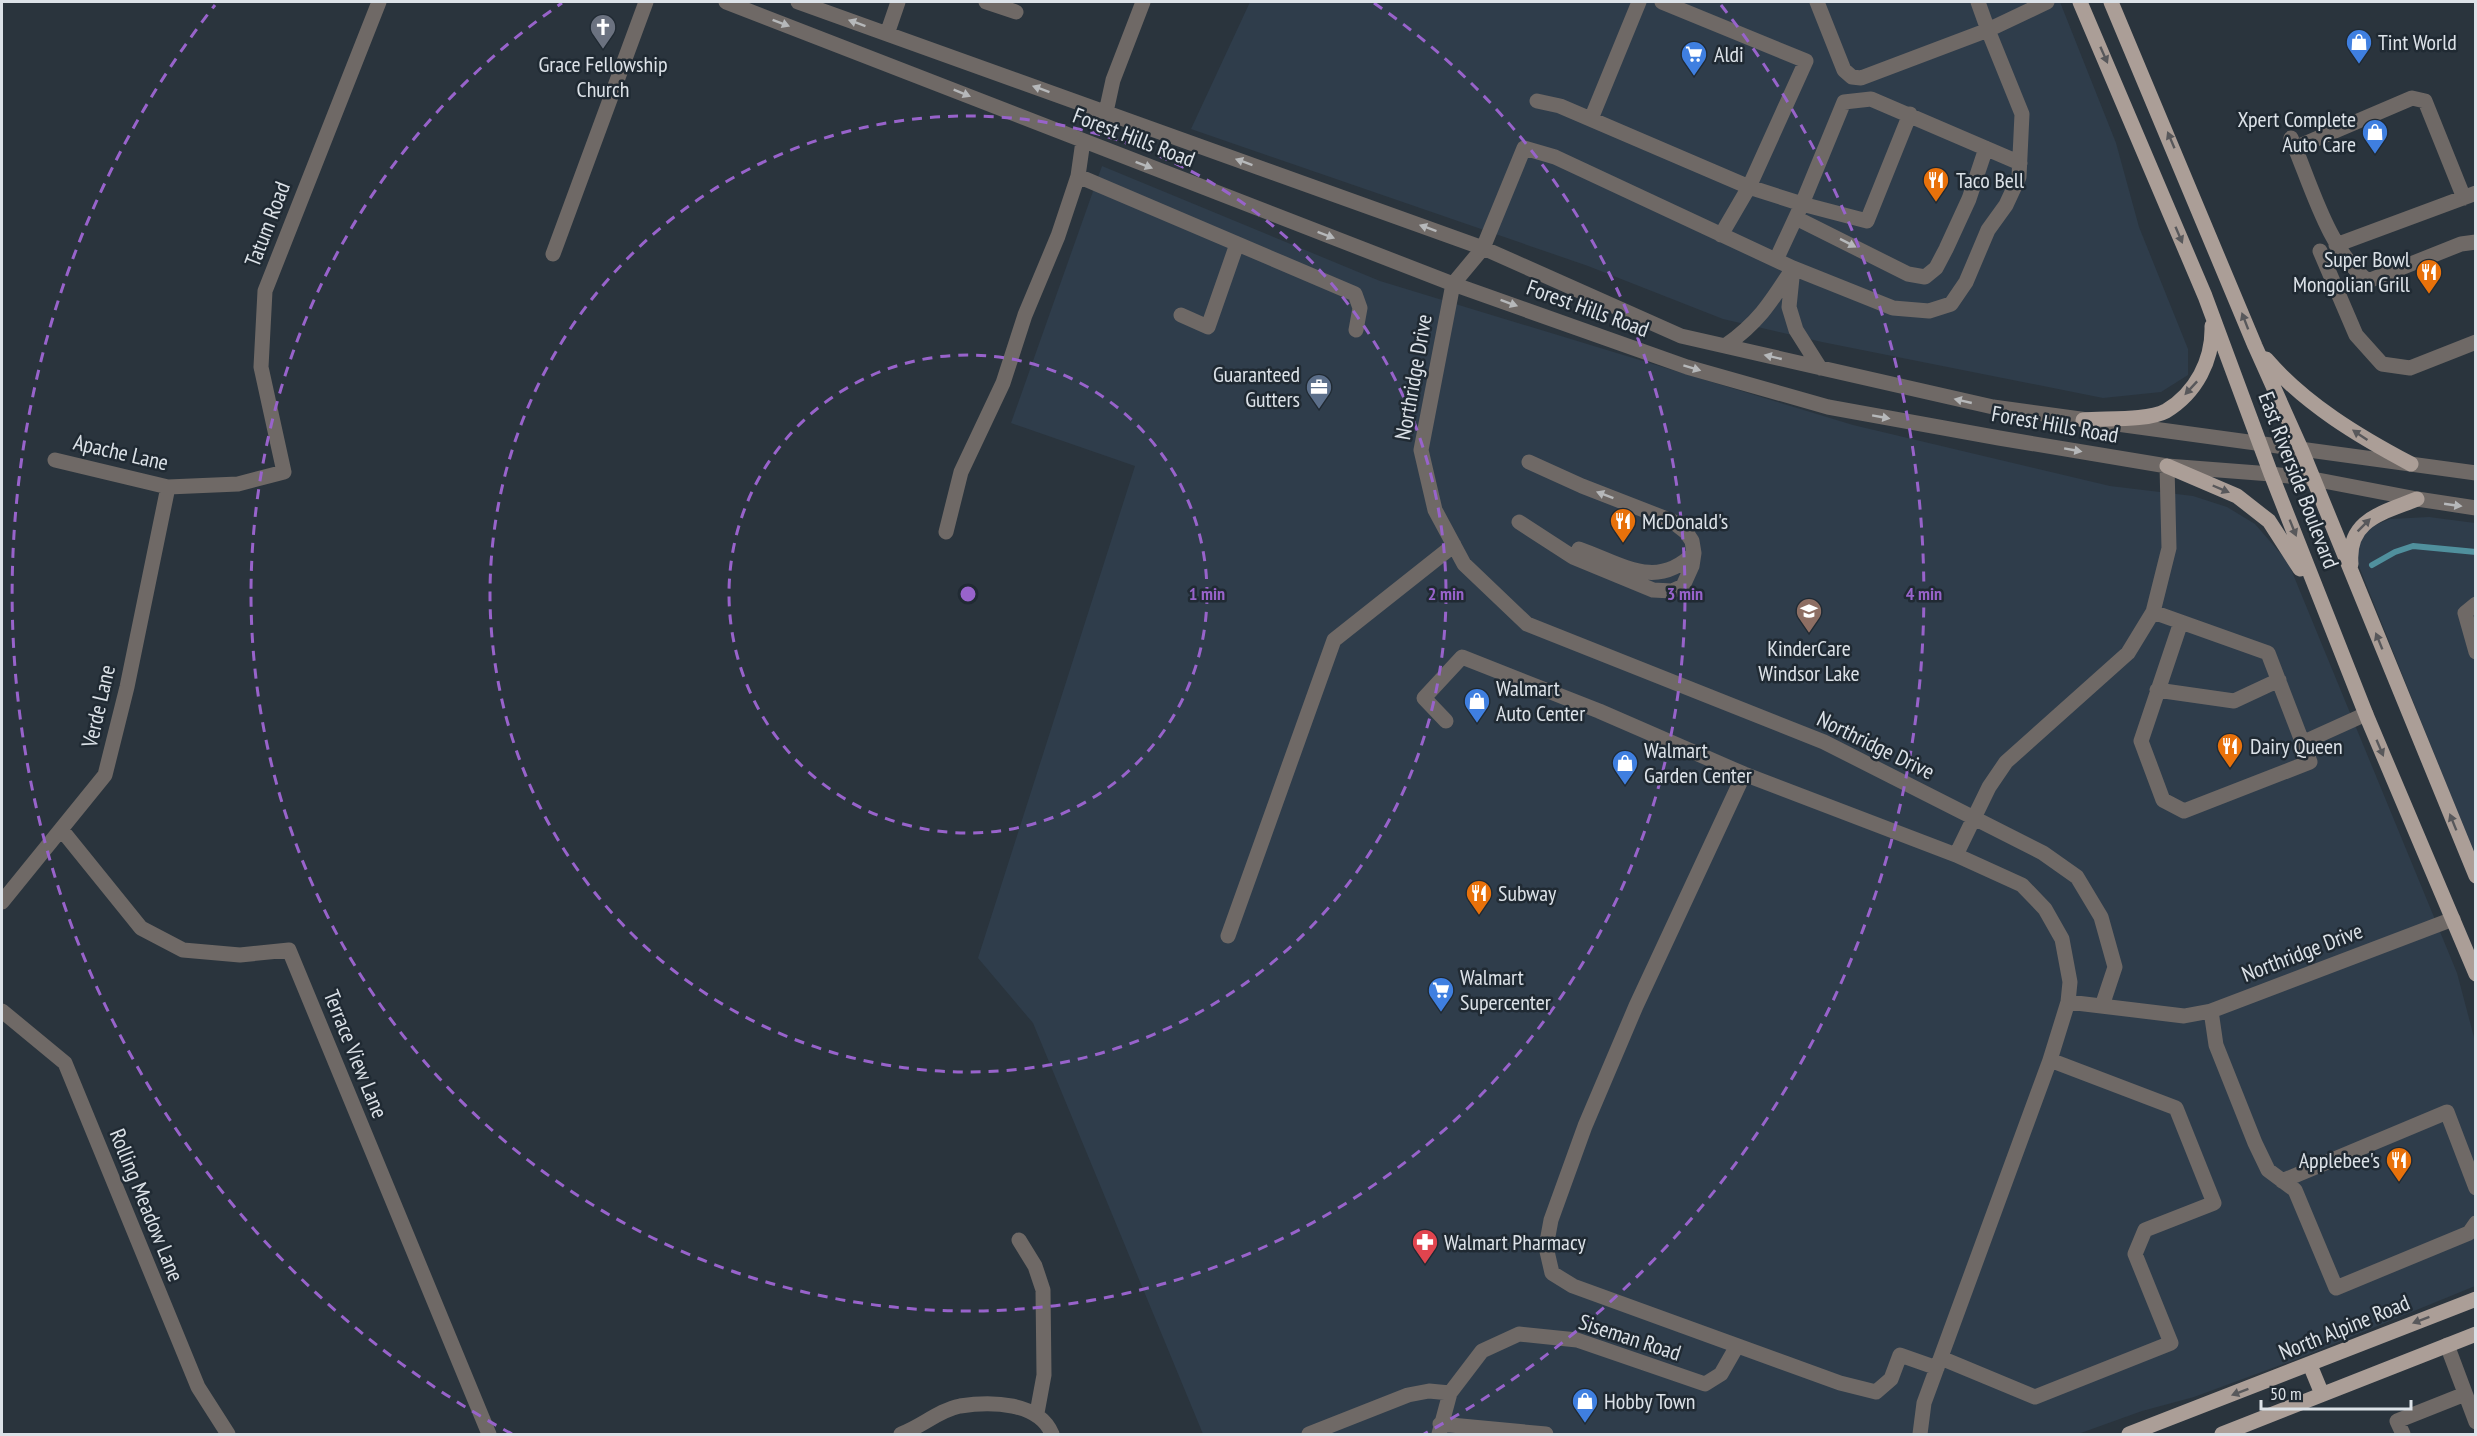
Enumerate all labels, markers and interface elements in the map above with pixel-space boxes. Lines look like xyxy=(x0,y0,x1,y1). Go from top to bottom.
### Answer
church icon: Grace Fellowship Church xyxy=(588,12,618,50)
one-way arrow xyxy=(772,18,790,28)
one-way arrow xyxy=(848,18,866,28)
shop icon: Tint World xyxy=(2344,27,2374,65)
place label: Tint World xyxy=(2378,28,2457,56)
supermarket icon: Aldi xyxy=(1679,39,1709,77)
place label: Aldi xyxy=(1714,40,1744,68)
one-way arrow xyxy=(2099,46,2109,64)
place label: Grace Fellowship Church xyxy=(538,50,668,103)
one-way arrow xyxy=(1032,83,1050,93)
one-way arrow xyxy=(954,88,972,98)
street label: Forest Hills Road xyxy=(1069,101,1199,173)
place label: Xpert Complete Auto Care xyxy=(2238,105,2356,158)
shop icon: Xpert Complete Auto Care xyxy=(2360,117,2390,155)
one-way arrow xyxy=(2166,131,2176,149)
one-way arrow xyxy=(1235,156,1253,166)
one-way arrow xyxy=(1135,160,1153,170)
restaurant icon: Taco Bell xyxy=(1921,165,1951,203)
place label: Taco Bell xyxy=(1956,166,2025,194)
street label: Tatum Road xyxy=(238,177,296,271)
one-way arrow xyxy=(1419,223,1437,233)
one-way arrow xyxy=(2174,226,2184,244)
one-way arrow xyxy=(1317,231,1335,240)
one-way arrow xyxy=(1840,238,1857,248)
place label: Super Bowl Mongolian Grill xyxy=(2293,245,2411,298)
restaurant icon: Super Bowl Mongolian Grill xyxy=(2414,257,2444,295)
street label: Forest Hills Road xyxy=(1523,273,1653,343)
one-way arrow xyxy=(1500,299,1518,309)
street label: Northridge Drive xyxy=(1388,312,1438,442)
one-way arrow xyxy=(2240,312,2249,330)
one-way arrow xyxy=(1764,352,1783,361)
place label: Guaranteed Gutters xyxy=(1213,360,1300,413)
one-way arrow xyxy=(1684,364,1702,373)
office icon: Guaranteed Gutters xyxy=(1304,372,1334,410)
one-way arrow xyxy=(2184,380,2198,395)
street label: East Riverside Boulevard xyxy=(2252,388,2346,572)
one-way arrow xyxy=(1954,395,1973,405)
street label: Forest Hills Road xyxy=(1989,399,2121,449)
one-way arrow xyxy=(1872,413,1891,422)
street label: Apache Lane xyxy=(71,428,171,476)
one-way arrow xyxy=(2352,429,2368,441)
one-way arrow xyxy=(2064,446,2083,455)
one-way arrow xyxy=(2212,485,2230,494)
one-way arrow xyxy=(1596,490,1614,499)
one-way arrow xyxy=(2444,500,2463,509)
restaurant icon: McDonald's xyxy=(1608,506,1638,544)
place label: McDonald's xyxy=(1642,507,1728,535)
one-way arrow xyxy=(2356,518,2371,532)
one-way arrow xyxy=(2288,519,2298,537)
text: 1 min xyxy=(1189,582,1225,605)
text: 2 min xyxy=(1428,582,1464,605)
text: 3 min xyxy=(1667,582,1703,605)
text: 4 min xyxy=(1906,582,1942,605)
centre of rings xyxy=(958,584,978,604)
school or university icon: KinderCare Windsor Lake xyxy=(1794,596,1824,634)
one-way arrow xyxy=(2374,632,2383,650)
place label: KinderCare Windsor Lake xyxy=(1758,634,1860,687)
street label: Verde Lane xyxy=(75,662,121,751)
place label: Walmart Auto Center xyxy=(1496,674,1585,727)
shop icon: Walmart Auto Center xyxy=(1462,686,1492,724)
street label: Northridge Drive xyxy=(1813,705,1939,785)
restaurant icon: Dairy Queen xyxy=(2215,731,2245,769)
place label: Dairy Queen xyxy=(2250,732,2343,760)
place label: Walmart Garden Center xyxy=(1644,736,1752,789)
one-way arrow xyxy=(2375,740,2385,758)
shop icon: Walmart Garden Center xyxy=(1610,748,1640,786)
one-way arrow xyxy=(2448,812,2458,830)
restaurant icon: Subway xyxy=(1464,878,1494,916)
place label: Subway xyxy=(1498,879,1557,907)
street label: Northridge Drive xyxy=(2238,916,2366,988)
place label: Walmart Supercenter xyxy=(1460,963,1551,1016)
supermarket icon: Walmart Supercenter xyxy=(1426,975,1456,1013)
street label: Terrace View Lane xyxy=(318,986,394,1122)
street label: Rolling Meadow Lane xyxy=(104,1124,190,1286)
restaurant icon: Applebee's xyxy=(2384,1145,2414,1183)
place label: Applebee's xyxy=(2299,1146,2380,1174)
pharmacy icon: Walmart Pharmacy xyxy=(1410,1227,1440,1265)
place label: Walmart Pharmacy xyxy=(1444,1228,1587,1256)
street label: North Alpine Road xyxy=(2275,1288,2413,1366)
street label: Siseman Road xyxy=(1575,1307,1685,1367)
one-way arrow xyxy=(2412,1316,2430,1325)
scale bar xyxy=(2261,1373,2411,1411)
text: 50 m xyxy=(2270,1382,2302,1405)
shop icon: Hobby Town xyxy=(1570,1386,1600,1424)
place label: Hobby Town xyxy=(1604,1387,1695,1415)
one-way arrow xyxy=(2231,1388,2249,1397)

